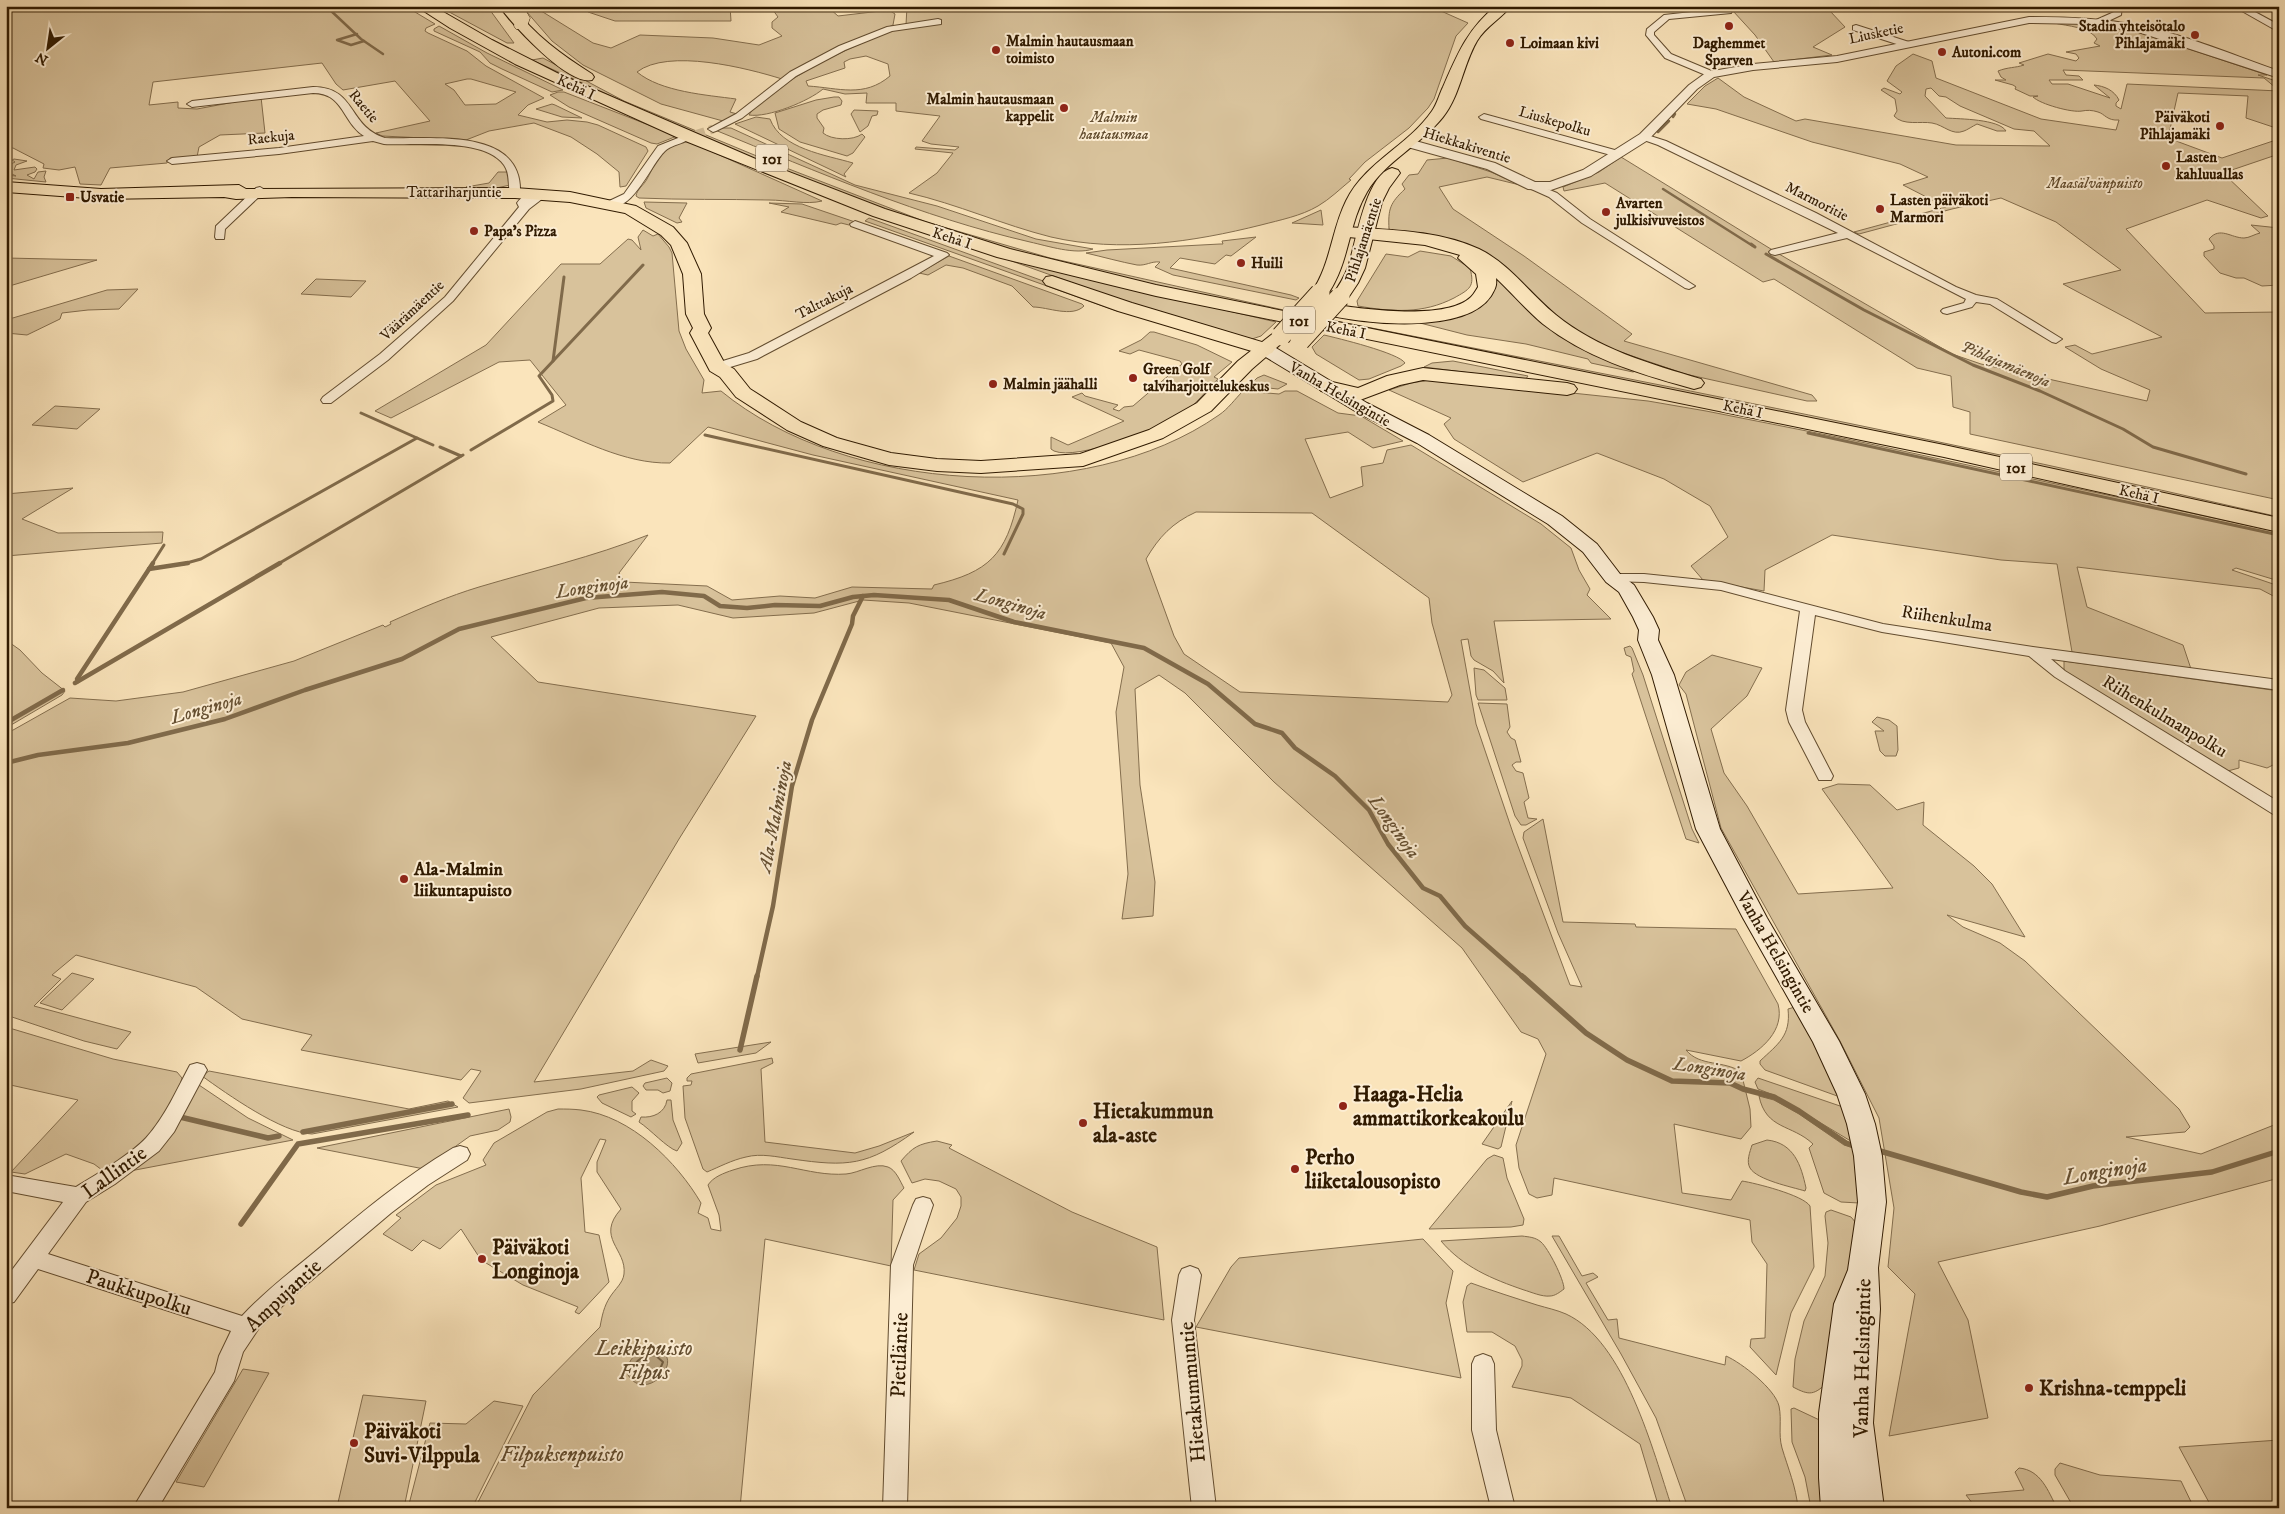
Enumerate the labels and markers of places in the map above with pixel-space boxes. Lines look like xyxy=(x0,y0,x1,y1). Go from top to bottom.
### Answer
place label: Stadin yhteisötalo Pihlajamäki xyxy=(2079,17,2186,53)
marker: Daghemmet Sparven xyxy=(1723,20,1735,32)
marker: Stadin yhteisötalo Pihlajamäki xyxy=(2189,29,2201,41)
place label: Malmin hautausmaan toimisto xyxy=(1006,32,1134,68)
place label: Loimaan kivi xyxy=(1520,34,1599,53)
place label: Daghemmet Sparven xyxy=(1693,34,1765,70)
marker: Loimaan kivi xyxy=(1504,37,1516,49)
place label: Autoni.com xyxy=(1951,43,2022,62)
marker: Malmin hautausmaan toimisto xyxy=(990,44,1002,56)
marker: Autoni.com xyxy=(1936,46,1948,58)
place label: Malmin hautausmaan kappelit xyxy=(926,90,1054,126)
marker: Malmin hautausmaan kappelit xyxy=(1058,102,1070,114)
place label: Päiväkoti Pihlajamäki xyxy=(2140,108,2210,144)
marker: Päiväkoti Pihlajamäki xyxy=(2214,120,2226,132)
place label: Lasten kahluuallas xyxy=(2175,148,2243,184)
marker: Lasten kahluuallas xyxy=(2160,160,2172,172)
place label: Usvatie xyxy=(80,188,125,207)
marker: Usvatie xyxy=(64,191,76,203)
place label: Lasten päiväkoti Marmori xyxy=(1890,191,1988,227)
place label: Avarten julkisivuveistos xyxy=(1613,194,1704,230)
marker: Lasten päiväkoti Marmori xyxy=(1874,203,1886,215)
marker: Avarten julkisivuveistos xyxy=(1600,206,1612,218)
place label: Papa's Pizza xyxy=(484,222,557,241)
marker: Papa's Pizza xyxy=(468,225,480,237)
place label: Huili xyxy=(1251,254,1283,273)
marker: Huili xyxy=(1235,257,1247,269)
place label: Green Golf talviharjoittelukeskus xyxy=(1143,360,1269,396)
marker: Green Golf talviharjoittelukeskus xyxy=(1127,372,1139,384)
place label: Malmin jäähalli xyxy=(1003,375,1097,394)
marker: Malmin jäähalli xyxy=(987,378,999,390)
place label: Ala-Malmin liikuntapuisto xyxy=(413,859,512,902)
marker: Ala-Malmin liikuntapuisto xyxy=(398,873,410,885)
place label: Haaga-Helia ammattikorkeakoulu xyxy=(1353,1082,1524,1132)
place label: Hietakummun ala-aste xyxy=(1093,1099,1214,1149)
marker: Haaga-Helia ammattikorkeakoulu xyxy=(1337,1100,1349,1112)
marker: Hietakummun ala-aste xyxy=(1077,1117,1089,1129)
place label: Perho liiketalousopisto xyxy=(1304,1145,1440,1195)
marker: Perho liiketalousopisto xyxy=(1289,1163,1301,1175)
place label: Päiväkoti Longinoja xyxy=(492,1235,580,1286)
marker: Päiväkoti Longinoja xyxy=(476,1253,488,1265)
place label: Krishna-temppeli xyxy=(2039,1376,2187,1402)
marker: Krishna-temppeli xyxy=(2023,1382,2035,1394)
place label: Päiväkoti Suvi-Vilppula xyxy=(364,1419,481,1469)
marker: Päiväkoti Suvi-Vilppula xyxy=(348,1437,360,1449)

